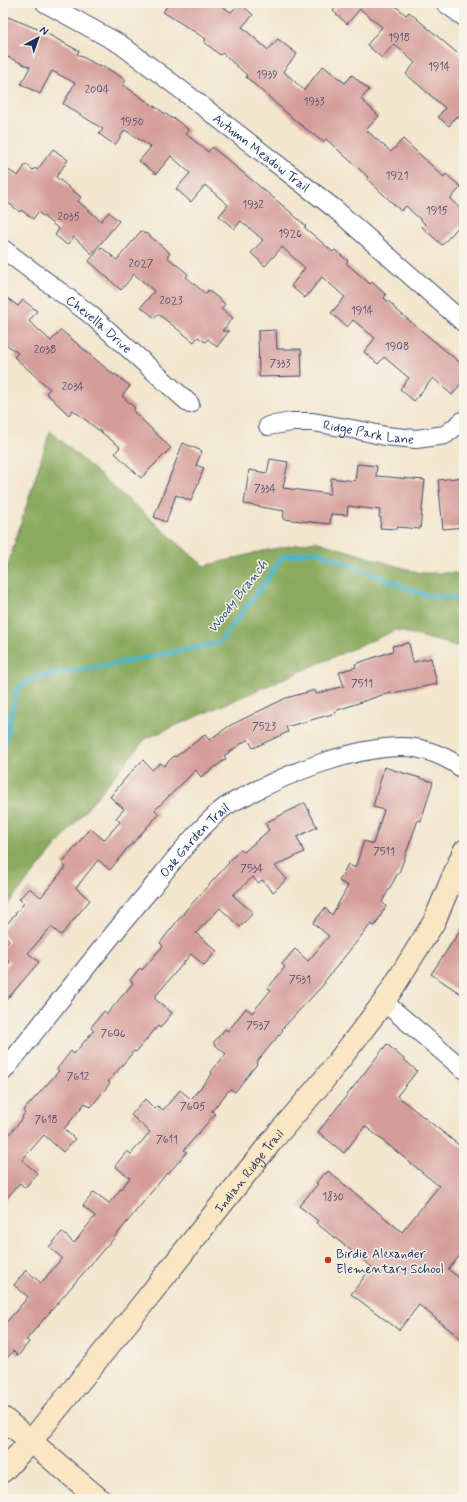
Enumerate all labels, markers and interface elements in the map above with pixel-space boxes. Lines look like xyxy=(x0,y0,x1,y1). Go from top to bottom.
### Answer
north arrow xyxy=(18,18,58,58)
text: N xyxy=(36,23,51,39)
house number: 1918 xyxy=(388,31,410,45)
house number: 1914 xyxy=(428,60,451,74)
house number: 1939 xyxy=(256,68,278,82)
house number: 2004 xyxy=(85,83,110,97)
house number: 1933 xyxy=(304,95,324,109)
street label: Autumn Meadow Trail xyxy=(209,110,313,197)
house number: 1950 xyxy=(120,115,144,129)
house number: 1921 xyxy=(386,169,409,183)
house number: 1932 xyxy=(242,198,264,212)
house number: 1915 xyxy=(426,204,449,218)
house number: 2035 xyxy=(58,210,81,224)
house number: 1926 xyxy=(278,227,302,241)
house number: 2027 xyxy=(129,257,154,271)
street label: Chevella Drive xyxy=(62,292,135,358)
house number: 2023 xyxy=(159,294,183,308)
house number: 1914 xyxy=(351,304,374,318)
house number: 1908 xyxy=(385,340,409,354)
house number: 2038 xyxy=(34,343,56,357)
house number: 7333 xyxy=(270,357,290,371)
house number: 2034 xyxy=(62,380,85,394)
street label: Ridge Park Lane xyxy=(322,417,415,449)
house number: 7334 xyxy=(254,482,277,496)
water label: Woody Branch xyxy=(204,556,272,637)
house number: 7511 xyxy=(351,677,373,691)
house number: 7523 xyxy=(252,720,276,734)
street label: Oak Garden Trail xyxy=(156,799,233,881)
house number: 7511 xyxy=(373,845,395,859)
house number: 7534 xyxy=(240,862,264,876)
house number: 7531 xyxy=(289,973,311,987)
house number: 7537 xyxy=(246,1019,270,1033)
house number: 7606 xyxy=(100,1027,126,1041)
house number: 7612 xyxy=(67,1070,90,1084)
house number: 7605 xyxy=(180,1100,206,1114)
house number: 7618 xyxy=(34,1113,58,1127)
street label: Indian Ridge Trail xyxy=(211,1126,288,1217)
house number: 7611 xyxy=(156,1133,178,1147)
house number: 1830 xyxy=(322,1190,344,1204)
place label: Birdie Alexander Elementary School xyxy=(336,1246,444,1278)
marker: Birdie Alexander Elementary School xyxy=(323,1255,333,1265)

